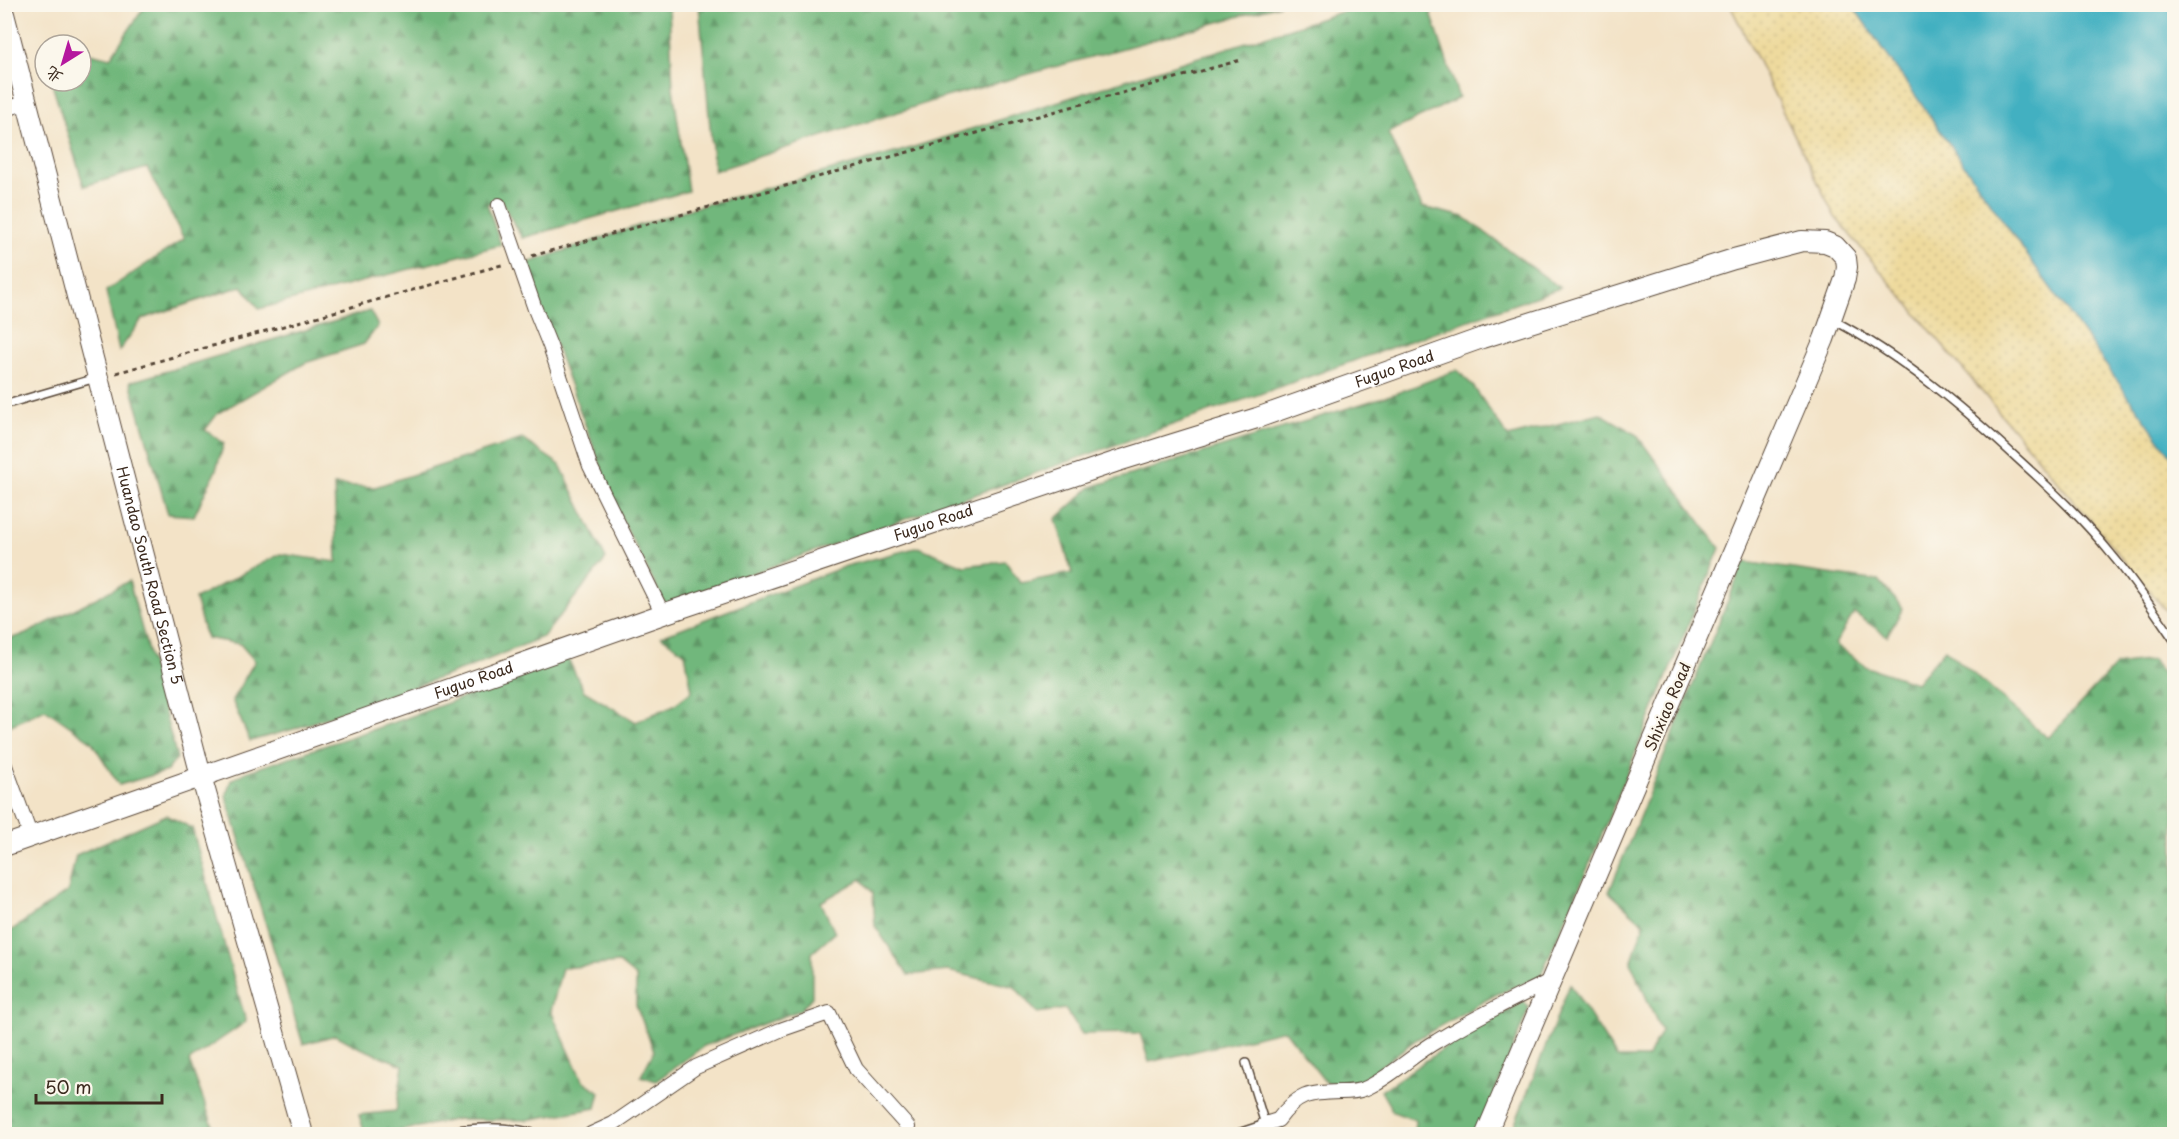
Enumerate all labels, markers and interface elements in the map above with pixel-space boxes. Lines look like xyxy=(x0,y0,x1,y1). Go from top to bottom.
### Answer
north arrow xyxy=(33,33,93,93)
text: 北 xyxy=(40,61,67,90)
street label: Fuguo Road xyxy=(1351,343,1437,392)
street label: Huandao South Road Section 5 xyxy=(111,464,190,687)
street label: Fuguo Road xyxy=(890,497,976,546)
street label: Fuguo Road xyxy=(430,655,516,704)
street label: Shixiao Road xyxy=(1638,659,1696,754)
scale bar xyxy=(36,1067,162,1105)
text: 50 m xyxy=(45,1073,92,1100)

